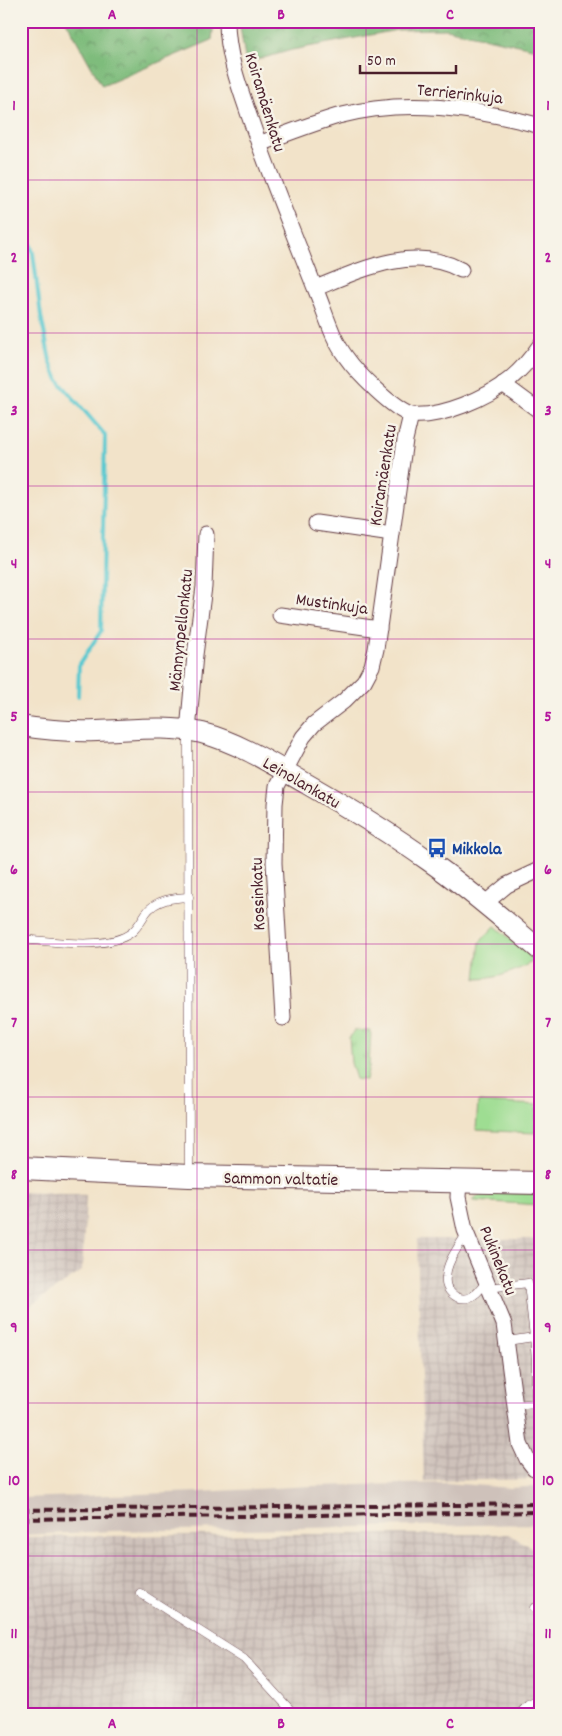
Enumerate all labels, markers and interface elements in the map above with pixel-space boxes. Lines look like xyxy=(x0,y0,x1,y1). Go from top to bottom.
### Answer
text: A xyxy=(108,4,117,27)
text: B xyxy=(277,4,285,27)
text: C xyxy=(446,4,454,27)
scale bar xyxy=(360,42,456,74)
street label: Koiramäenkatu xyxy=(237,50,291,155)
text: 50 m xyxy=(367,51,396,73)
street label: Terrierinkuja xyxy=(416,79,504,112)
text: 1 xyxy=(12,95,16,118)
text: 1 xyxy=(546,95,550,118)
text: 2 xyxy=(11,247,18,270)
text: 2 xyxy=(545,247,552,270)
text: 3 xyxy=(10,400,18,423)
text: 3 xyxy=(544,400,552,423)
street label: Koiramäenkatu xyxy=(364,423,405,528)
text: 4 xyxy=(11,553,17,576)
text: 4 xyxy=(545,553,551,576)
street label: Männynpellonkatu xyxy=(164,568,201,693)
street label: Mustinkuja xyxy=(294,588,370,623)
text: 5 xyxy=(10,706,18,729)
text: 5 xyxy=(544,706,552,729)
street label: Leinolankatu xyxy=(257,752,344,817)
bus stop icon: Mikkola xyxy=(426,837,448,859)
place label: Mikkola xyxy=(452,838,502,863)
street label: Kossinkatu xyxy=(246,857,273,931)
text: 6 xyxy=(10,859,18,882)
text: 6 xyxy=(544,859,552,882)
text: 7 xyxy=(11,1012,17,1035)
text: 7 xyxy=(545,1012,551,1035)
text: 8 xyxy=(11,1164,18,1187)
text: 8 xyxy=(545,1164,552,1187)
street label: Sammon valtatie xyxy=(223,1167,339,1194)
street label: Pukinekatu xyxy=(471,1222,522,1299)
text: 9 xyxy=(10,1317,18,1340)
text: 9 xyxy=(544,1317,552,1340)
text: 10 xyxy=(8,1470,20,1493)
text: 10 xyxy=(542,1470,554,1493)
text: 11 xyxy=(10,1623,18,1646)
text: 11 xyxy=(544,1623,552,1646)
text: A xyxy=(108,1713,117,1736)
text: B xyxy=(277,1713,285,1736)
text: C xyxy=(446,1713,454,1736)

